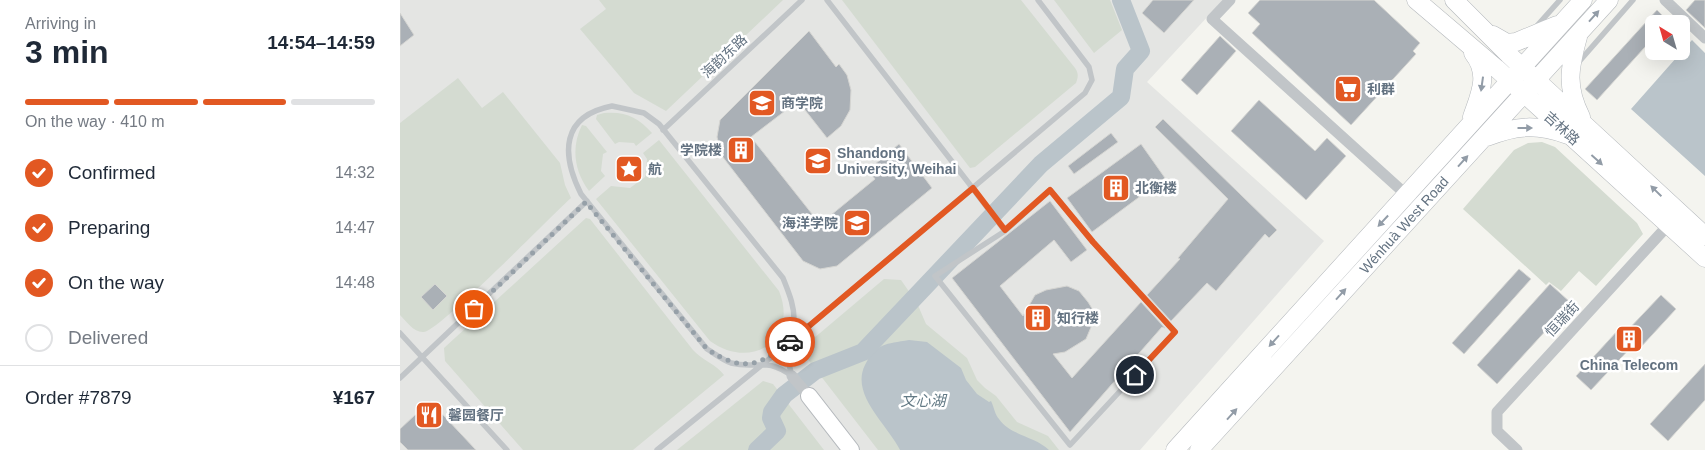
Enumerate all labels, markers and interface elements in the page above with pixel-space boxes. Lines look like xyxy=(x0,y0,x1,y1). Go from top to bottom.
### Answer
one-way arrow xyxy=(1588,11,1600,23)
text: Arriving in xyxy=(25,15,96,32)
north arrow xyxy=(1645,15,1690,60)
map controls xyxy=(1645,15,1690,60)
street label: 海韵东路 xyxy=(698,31,750,81)
text: 14:54–14:59 xyxy=(267,32,375,53)
text: 3 min xyxy=(25,34,109,70)
supermarket icon: 利群 xyxy=(1333,74,1363,104)
one-way arrow xyxy=(1478,76,1486,92)
place label: 利群 xyxy=(1367,81,1395,97)
school or university icon: 商学院 xyxy=(747,88,777,118)
place label: 商学院 xyxy=(781,95,823,111)
street label: 吉林路 xyxy=(1541,108,1583,148)
text: On the way · 410 m xyxy=(25,113,165,130)
one-way arrow xyxy=(1518,123,1534,131)
building icon: 学院楼 xyxy=(726,135,756,165)
place label: 学院楼 xyxy=(680,142,722,158)
place label: Shandong University, Weihai xyxy=(837,145,956,177)
school or university icon: Shandong University, Weihai xyxy=(803,146,833,176)
place icon: 航 xyxy=(614,154,644,184)
one-way arrow xyxy=(1457,154,1468,167)
one-way arrow xyxy=(1591,154,1603,166)
icon: check xyxy=(25,159,53,187)
place label: 航 xyxy=(648,161,662,177)
text: Confirmed xyxy=(68,162,156,183)
text: 14:32 xyxy=(335,164,375,181)
building icon: 北衡楼 xyxy=(1101,173,1131,203)
street label: Wénhuà West Road xyxy=(1356,173,1452,277)
place label: 北衡楼 xyxy=(1135,180,1177,196)
one-way arrow xyxy=(1651,185,1663,197)
school or university icon: 海洋学院 xyxy=(842,208,872,238)
icon: check xyxy=(25,214,53,242)
one-way arrow xyxy=(1377,214,1389,226)
place label: 海洋学院 xyxy=(782,215,838,231)
text: Preparing xyxy=(68,217,150,238)
text: 14:47 xyxy=(335,219,375,236)
icon: check xyxy=(25,269,53,297)
text: On the way xyxy=(68,272,164,293)
text: 14:48 xyxy=(335,274,375,291)
pin xyxy=(453,288,495,330)
one-way arrow xyxy=(1335,288,1347,300)
icon: bag xyxy=(460,295,488,323)
street label: 恒瑞街 xyxy=(1542,298,1582,340)
building icon: 知行楼 xyxy=(1023,303,1053,333)
place label: 知行楼 xyxy=(1057,310,1099,326)
courier xyxy=(765,317,815,367)
building icon: China Telecom xyxy=(1614,324,1644,354)
text: Delivered xyxy=(68,327,148,348)
icon: car xyxy=(776,328,804,356)
one-way arrow xyxy=(1268,334,1280,346)
pin xyxy=(1114,354,1156,396)
place label: China Telecom xyxy=(1580,357,1678,373)
icon: home xyxy=(1121,361,1149,389)
text: Order #7879 xyxy=(25,387,132,408)
text: ¥167 xyxy=(333,387,375,408)
water label: 文心湖 xyxy=(900,392,947,409)
restaurant icon: 馨园餐厅 xyxy=(414,400,444,430)
place label: 馨园餐厅 xyxy=(448,407,504,423)
one-way arrow xyxy=(1226,408,1238,420)

